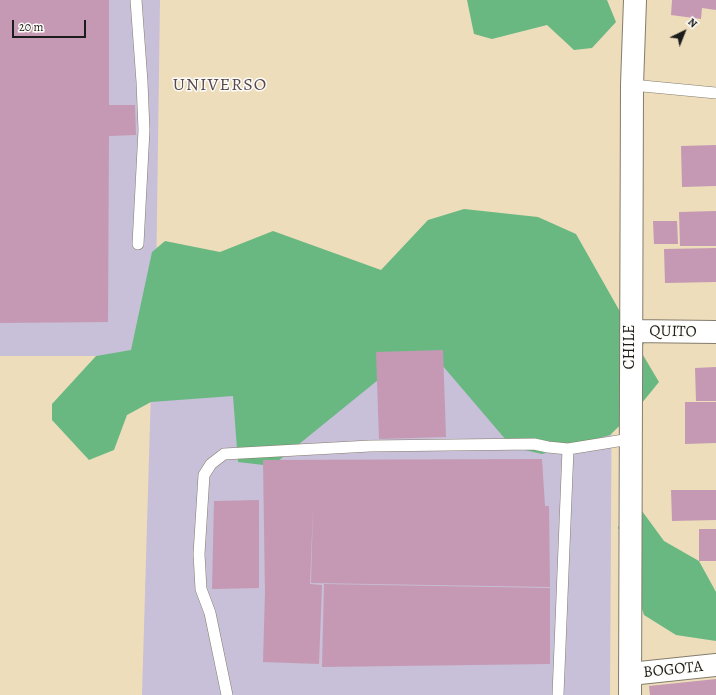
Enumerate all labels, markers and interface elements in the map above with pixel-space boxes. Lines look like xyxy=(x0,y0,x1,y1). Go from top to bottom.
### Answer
scale bar xyxy=(14,12,88,38)
north arrow xyxy=(664,12,704,52)
text: N xyxy=(684,15,701,31)
text: 20 m xyxy=(19,19,43,35)
district label: UNIVERSO xyxy=(173,75,267,97)
street label: QUITO xyxy=(649,322,697,342)
street label: CHILE xyxy=(620,324,640,370)
street label: BOGOTA xyxy=(642,657,704,683)

